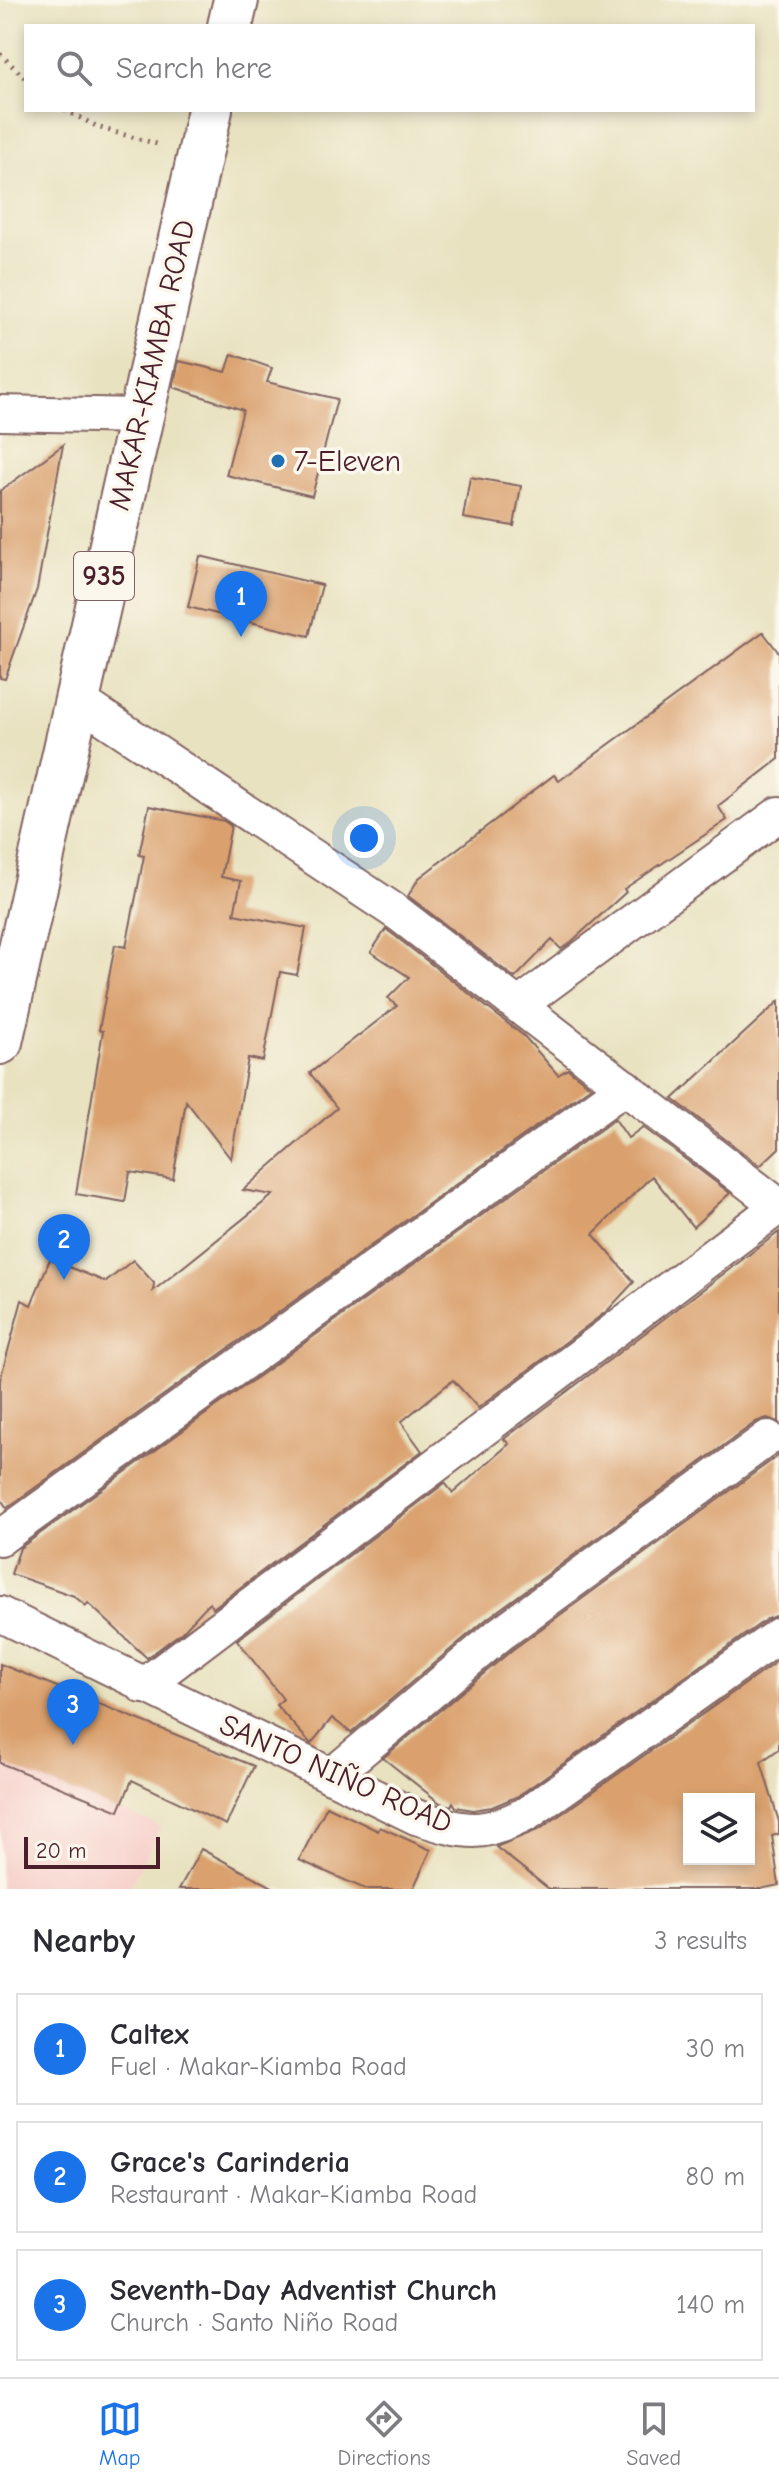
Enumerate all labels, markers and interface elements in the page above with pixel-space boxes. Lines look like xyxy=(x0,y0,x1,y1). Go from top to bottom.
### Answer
search box xyxy=(24,24,755,112)
icon: search xyxy=(52,46,96,90)
text: Search here xyxy=(116,51,272,86)
street label: MAKAR-KIAMBA ROAD xyxy=(102,216,202,514)
place label: 7-Eleven xyxy=(294,444,401,479)
marker: 7-Eleven xyxy=(269,452,287,470)
road number: 935 xyxy=(74,552,134,600)
pin: 1 xyxy=(215,571,267,637)
your location xyxy=(344,818,384,858)
pin: 2 xyxy=(38,1214,90,1280)
pin: 3 xyxy=(47,1679,99,1745)
street label: SANTO NIÑO ROAD xyxy=(214,1706,458,1841)
map controls xyxy=(683,1793,755,1865)
button: layers xyxy=(683,1793,755,1865)
scale bar xyxy=(24,1833,160,1869)
text: 20 m xyxy=(36,1838,86,1864)
text: Nearby xyxy=(32,1921,135,1961)
text: 3 results xyxy=(654,1926,747,1956)
text: Caltex xyxy=(110,2017,189,2052)
text: 1 xyxy=(55,2034,65,2064)
text: 30 m xyxy=(686,2034,745,2064)
text: Fuel · Makar-Kiamba Road xyxy=(110,2052,407,2082)
text: Grace's Carinderia xyxy=(110,2145,350,2180)
text: 2 xyxy=(54,2162,66,2192)
text: 80 m xyxy=(686,2162,745,2192)
text: Restaurant · Makar-Kiamba Road xyxy=(110,2180,477,2210)
text: Seventh-Day Adventist Church xyxy=(110,2273,497,2308)
text: 3 xyxy=(54,2290,66,2320)
text: 140 m xyxy=(676,2290,745,2320)
text: Church · Santo Niño Road xyxy=(110,2308,398,2338)
tab: Map xyxy=(98,2397,142,2471)
tab: Directions xyxy=(338,2397,431,2471)
tab: Saved xyxy=(626,2397,681,2471)

